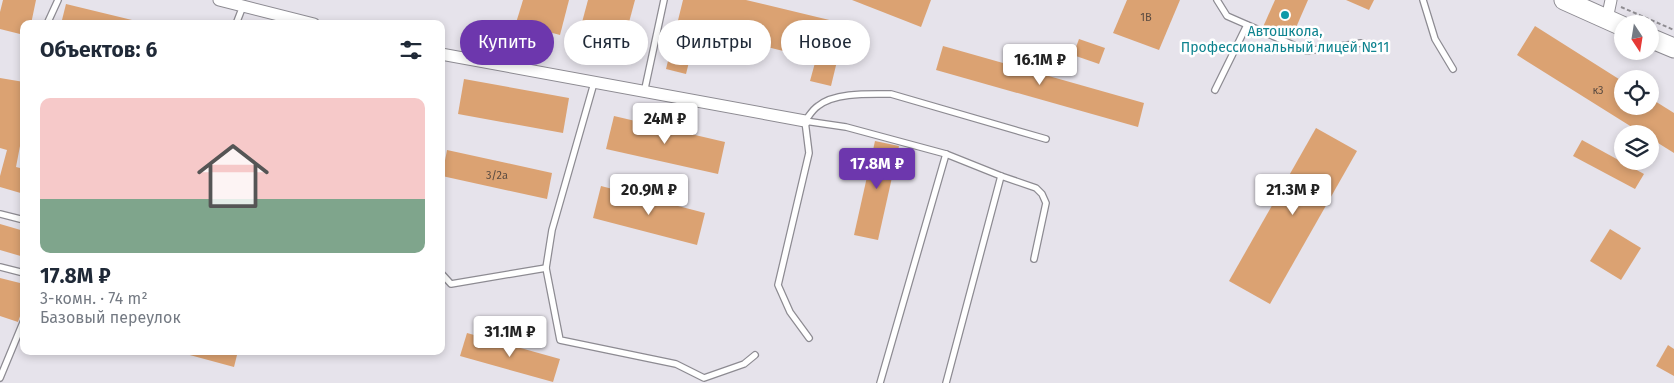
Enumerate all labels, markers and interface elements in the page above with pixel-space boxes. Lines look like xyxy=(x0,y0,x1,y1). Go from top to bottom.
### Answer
marker: Автошкола, Профессиональный лицей №11 xyxy=(1279,9,1291,21)
house number: 1В xyxy=(1140,11,1152,24)
north arrow xyxy=(1614,15,1659,60)
map controls xyxy=(1614,15,1659,170)
chip: Купить xyxy=(460,20,554,65)
chip: Снять xyxy=(564,20,648,65)
chip: Фильтры xyxy=(658,20,771,65)
chip: Новое xyxy=(781,20,870,65)
place label: Автошкола, Профессиональный лицей №11 xyxy=(1181,23,1389,56)
icon: filters xyxy=(397,36,425,64)
text: Объектов: 6 xyxy=(40,37,157,63)
pin: 16.1M ₽ xyxy=(994,44,1086,86)
text: 16.1M ₽ xyxy=(1014,50,1066,69)
button: locate xyxy=(1614,70,1659,115)
house number: к3 xyxy=(1592,84,1604,97)
pin: 24M ₽ xyxy=(630,102,700,145)
text: 24M ₽ xyxy=(644,109,686,128)
button: layers xyxy=(1614,125,1659,170)
icon: home xyxy=(188,131,278,221)
pin: 17.8M ₽ xyxy=(831,148,923,190)
text: 17.8M ₽ xyxy=(850,154,904,173)
house number: 3/2а xyxy=(486,169,508,182)
pin: 20.9M ₽ xyxy=(603,174,695,216)
pin: 21.3M ₽ xyxy=(1247,174,1339,216)
text: 20.9M ₽ xyxy=(621,180,677,199)
text: 21.3M ₽ xyxy=(1266,180,1320,199)
text: 17.8M ₽ xyxy=(40,263,111,289)
text: 3-комн. · 74 m² xyxy=(40,289,148,308)
text: Базовый переулок xyxy=(40,308,181,327)
pin: 31.1M ₽ xyxy=(464,316,556,358)
text: 31.1M ₽ xyxy=(485,322,535,341)

